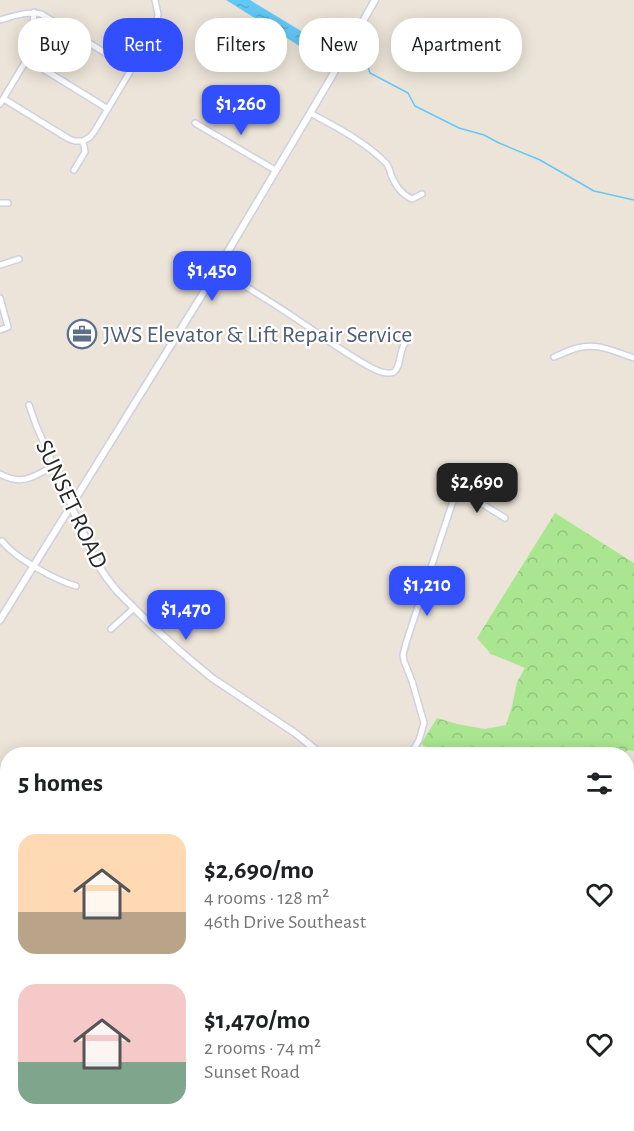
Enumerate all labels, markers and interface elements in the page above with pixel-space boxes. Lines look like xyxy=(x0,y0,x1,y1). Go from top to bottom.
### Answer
chip: Buy xyxy=(18,18,91,72)
chip: Rent xyxy=(103,18,183,72)
chip: Filters xyxy=(195,18,287,72)
chip: New xyxy=(299,18,379,72)
chip: Apartment xyxy=(391,18,522,72)
pin: $1,260 xyxy=(192,85,290,136)
text: $1,260 xyxy=(216,94,266,114)
pin: $1,450 xyxy=(163,251,261,302)
text: $1,450 xyxy=(187,260,237,280)
office icon: JWS Elevator & Lift Repair Service xyxy=(66,318,98,350)
place label: JWS Elevator & Lift Repair Service xyxy=(103,323,412,347)
street label: SUNSET ROAD xyxy=(31,436,111,572)
pin: $2,690 xyxy=(428,463,526,514)
text: $2,690 xyxy=(451,472,503,492)
pin: $1,210 xyxy=(378,566,476,617)
text: $1,210 xyxy=(403,575,451,595)
pin: $1,470 xyxy=(137,590,235,641)
text: $1,470 xyxy=(161,599,211,619)
icon: filters xyxy=(583,767,616,800)
text: 5 homes xyxy=(18,770,103,796)
text: $2,690/mo xyxy=(204,857,314,883)
icon: home xyxy=(66,858,138,930)
icon: heart xyxy=(583,878,616,911)
text: 4 rooms · 128 m² xyxy=(204,888,329,908)
text: 46th Drive Southeast xyxy=(204,912,366,932)
text: $1,470/mo xyxy=(204,1007,310,1033)
icon: home xyxy=(66,1008,138,1080)
icon: heart xyxy=(583,1028,616,1061)
text: 2 rooms · 74 m² xyxy=(204,1038,321,1058)
text: Sunset Road xyxy=(204,1062,300,1082)

